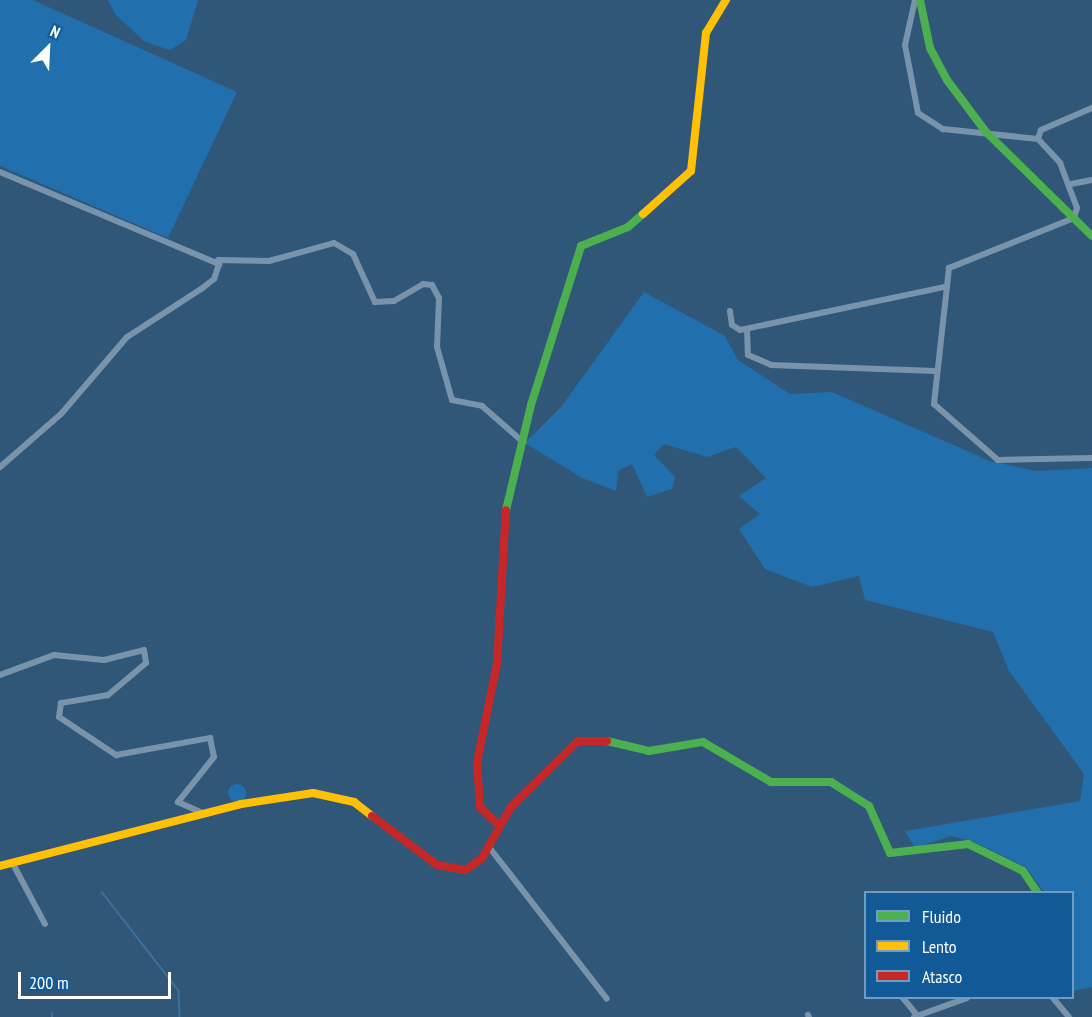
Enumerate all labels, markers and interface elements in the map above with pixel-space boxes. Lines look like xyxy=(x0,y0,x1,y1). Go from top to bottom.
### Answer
north arrow xyxy=(18,18,78,78)
text: N xyxy=(47,21,63,42)
legend xyxy=(864,891,1074,999)
text: Fluido xyxy=(922,905,961,928)
text: Lento xyxy=(922,935,957,958)
scale bar xyxy=(21,960,174,998)
text: Atasco xyxy=(922,965,962,988)
text: 200 m xyxy=(29,971,69,994)

